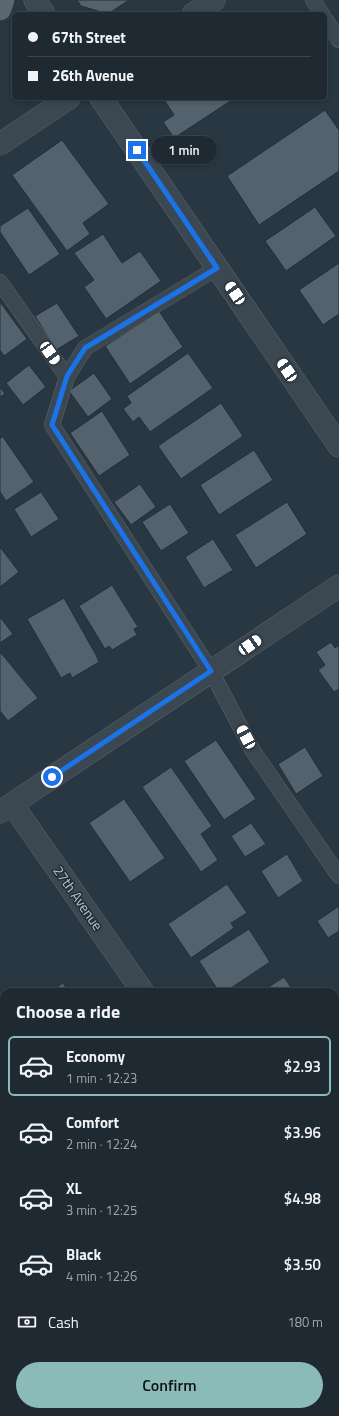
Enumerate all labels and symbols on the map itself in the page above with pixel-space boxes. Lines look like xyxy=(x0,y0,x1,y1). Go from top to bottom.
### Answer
callout: 1 min xyxy=(151,136,217,164)
route end xyxy=(128,141,146,159)
car xyxy=(223,280,247,306)
car xyxy=(38,340,62,366)
car xyxy=(275,357,299,383)
car xyxy=(237,633,263,657)
car xyxy=(235,724,257,750)
route start xyxy=(43,768,61,786)
street label: 27th Avenue xyxy=(48,861,109,934)

